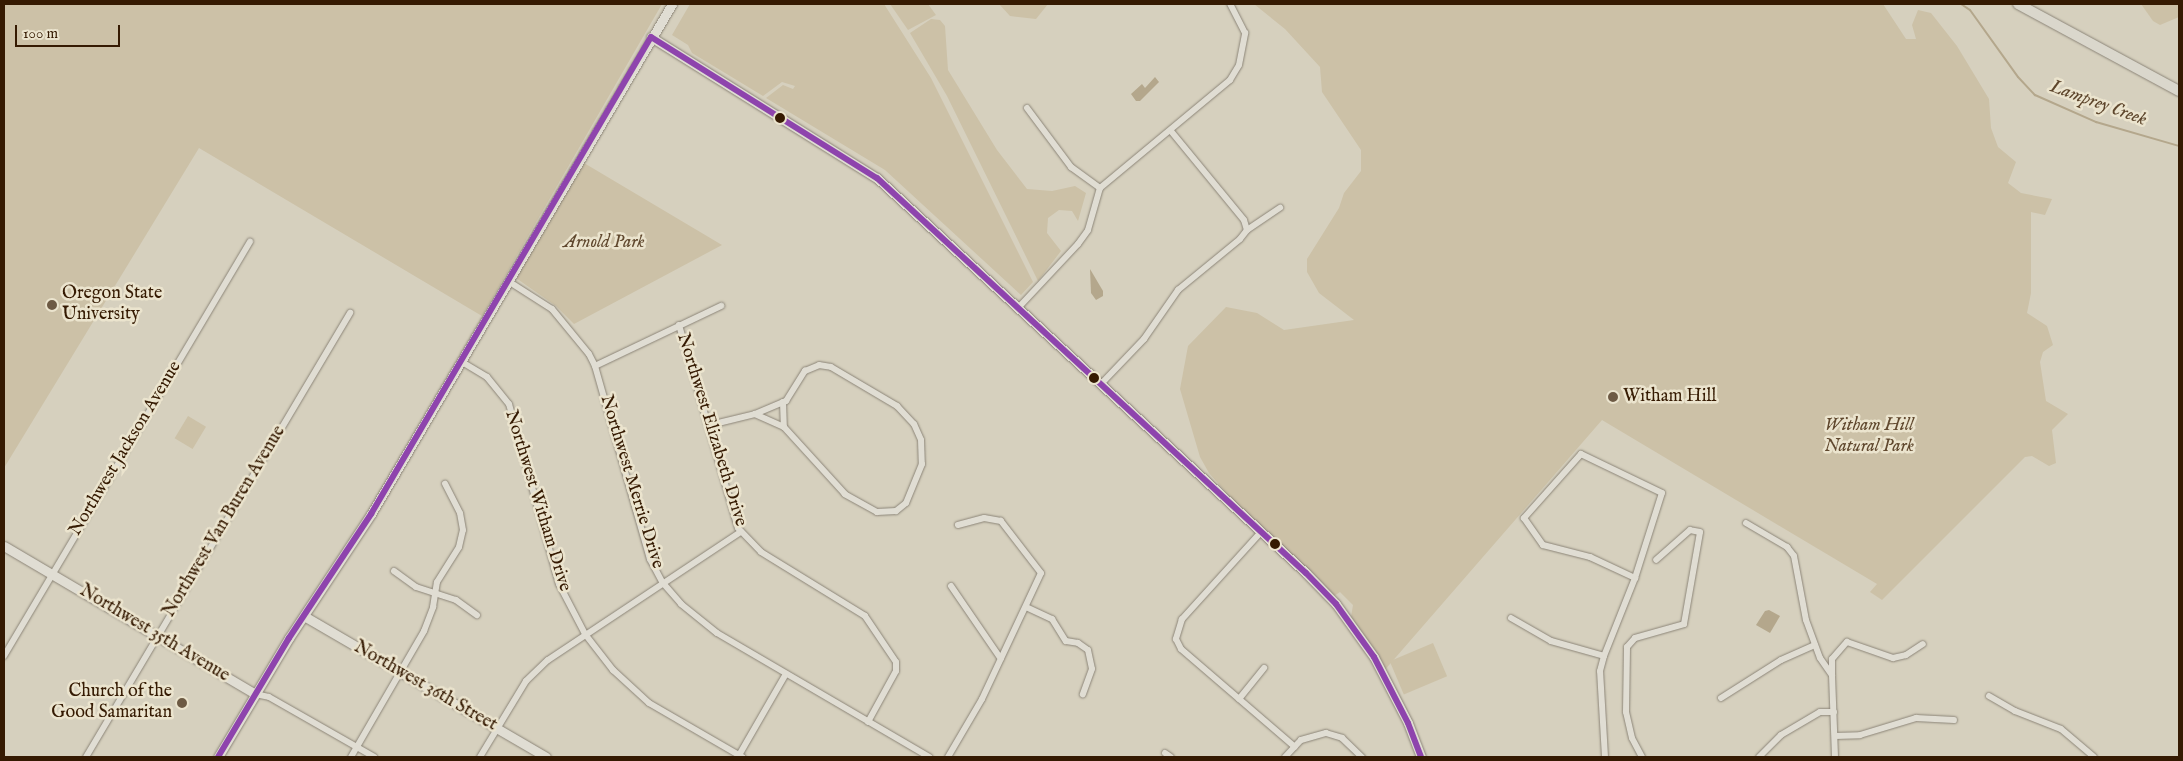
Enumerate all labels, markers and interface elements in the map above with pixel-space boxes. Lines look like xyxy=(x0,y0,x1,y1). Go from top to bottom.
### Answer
scale bar xyxy=(18,15,122,47)
text: 100 m xyxy=(23,24,58,43)
water label: Lamprey Creek xyxy=(2047,76,2149,132)
unlabelled marker xyxy=(775,113,785,123)
park label: Arnold Park xyxy=(563,232,645,254)
place label: Oregon State University xyxy=(62,284,162,326)
marker: Oregon State University xyxy=(46,299,58,311)
street label: Northwest Elizabeth Drive xyxy=(671,331,751,529)
street label: Northwest Jackson Avenue xyxy=(65,358,187,540)
unlabelled marker xyxy=(1089,373,1099,383)
place label: Witham Hill xyxy=(1623,386,1716,408)
marker: Witham Hill xyxy=(1607,391,1619,403)
street label: Northwest Merrie Drive xyxy=(594,393,668,571)
street label: Northwest Witham Drive xyxy=(499,408,575,594)
park label: Witham Hill Natural Park xyxy=(1824,416,1914,458)
street label: Northwest Van Buren Avenue xyxy=(159,422,291,622)
unlabelled marker xyxy=(1270,539,1280,549)
street label: Northwest 35th Avenue xyxy=(75,581,233,687)
street label: Northwest 36th Street xyxy=(349,637,501,737)
place label: Church of the Good Samaritan xyxy=(51,682,172,724)
marker: Church of the Good Samaritan xyxy=(176,697,188,709)

